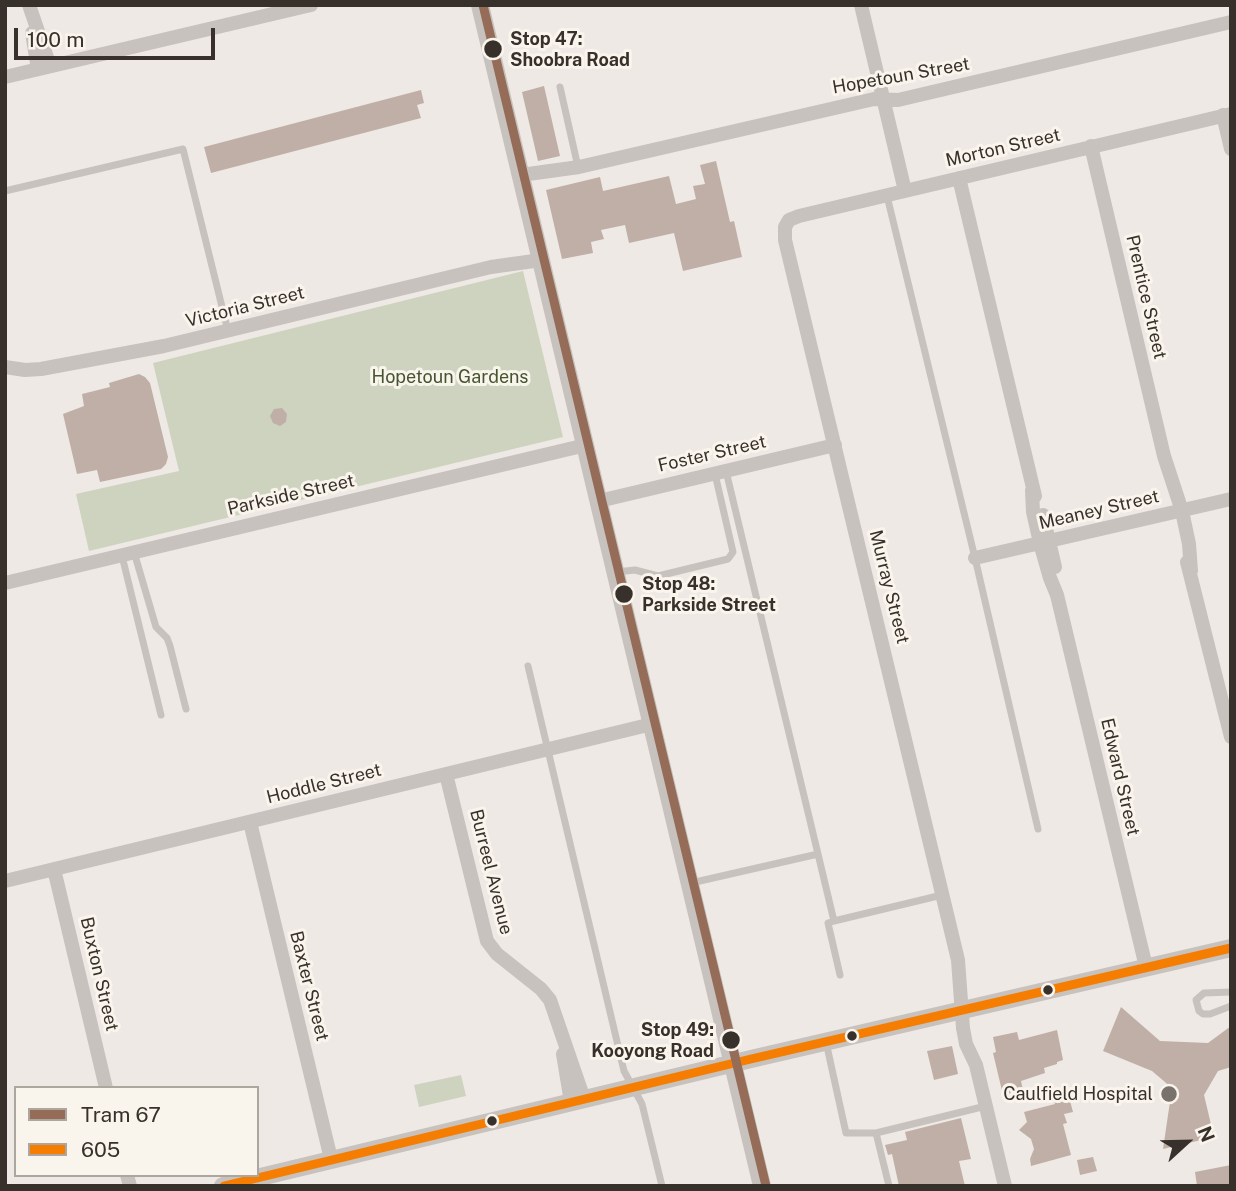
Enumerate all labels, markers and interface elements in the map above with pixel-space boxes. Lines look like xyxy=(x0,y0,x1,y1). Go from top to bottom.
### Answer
scale bar xyxy=(18,14,219,58)
text: 100 m xyxy=(27,27,84,52)
place label: Stop 47: Shoobra Road xyxy=(510,28,630,70)
marker: Stop 47: Shoobra Road xyxy=(482,38,504,60)
street label: Hopetoun Street xyxy=(831,53,971,99)
street label: Morton Street xyxy=(944,124,1062,172)
street label: Prentice Street xyxy=(1121,233,1171,361)
street label: Victoria Street xyxy=(184,282,306,332)
park label: Hopetoun Gardens xyxy=(372,366,528,388)
street label: Foster Street xyxy=(656,431,768,477)
street label: Parkside Street xyxy=(225,470,357,520)
street label: Meaney Street xyxy=(1037,486,1161,534)
street label: Murray Street xyxy=(864,528,914,646)
place label: Stop 48: Parkside Street xyxy=(642,573,776,616)
marker: Stop 48: Parkside Street xyxy=(613,583,635,605)
street label: Edward Street xyxy=(1096,716,1144,838)
street label: Hoddle Street xyxy=(264,759,384,809)
street label: Burreel Avenue xyxy=(465,807,517,937)
street label: Buxton Street xyxy=(75,915,123,1033)
street label: Baxter Street xyxy=(285,929,333,1043)
unlabelled marker xyxy=(1041,983,1055,997)
place label: Stop 49: Kooyong Road xyxy=(591,1019,714,1062)
marker: Stop 49: Kooyong Road xyxy=(720,1029,742,1051)
unlabelled marker xyxy=(845,1029,859,1043)
place label: Caulfield Hospital xyxy=(1003,1083,1153,1105)
marker: Caulfield Hospital xyxy=(1159,1084,1179,1104)
legend xyxy=(14,1086,259,1177)
text: Tram 67 xyxy=(81,1102,161,1127)
north arrow xyxy=(1152,1107,1222,1177)
unlabelled marker xyxy=(485,1114,499,1128)
text: N xyxy=(1193,1123,1219,1145)
text: 605 xyxy=(81,1137,120,1162)

